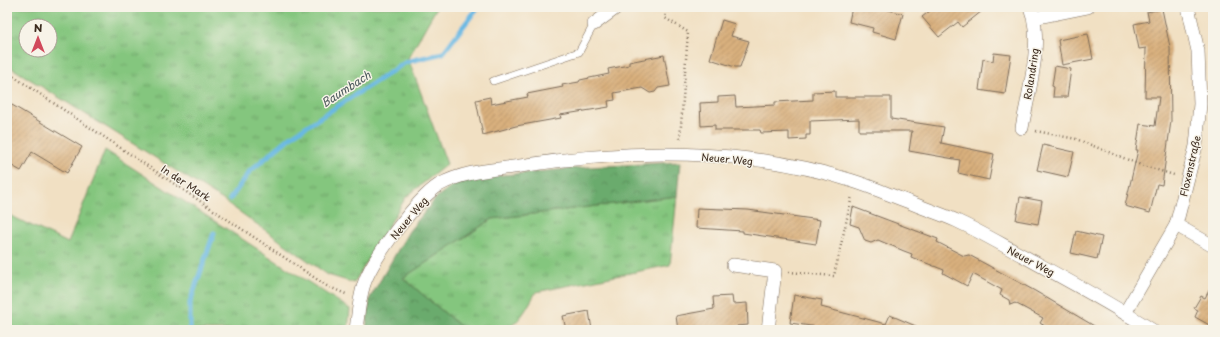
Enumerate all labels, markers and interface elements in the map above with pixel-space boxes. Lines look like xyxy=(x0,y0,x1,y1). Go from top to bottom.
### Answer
north arrow xyxy=(18,18,58,58)
text: N xyxy=(34,19,43,36)
street label: Rolandring xyxy=(1019,47,1042,101)
water label: Baumbach xyxy=(318,66,374,111)
street label: Floxenstraße xyxy=(1175,134,1204,198)
street label: Neuer Weg xyxy=(701,149,754,168)
street label: In der Mark xyxy=(158,161,214,204)
street label: Neuer Weg xyxy=(386,193,431,242)
street label: Neuer Weg xyxy=(1005,242,1058,279)

